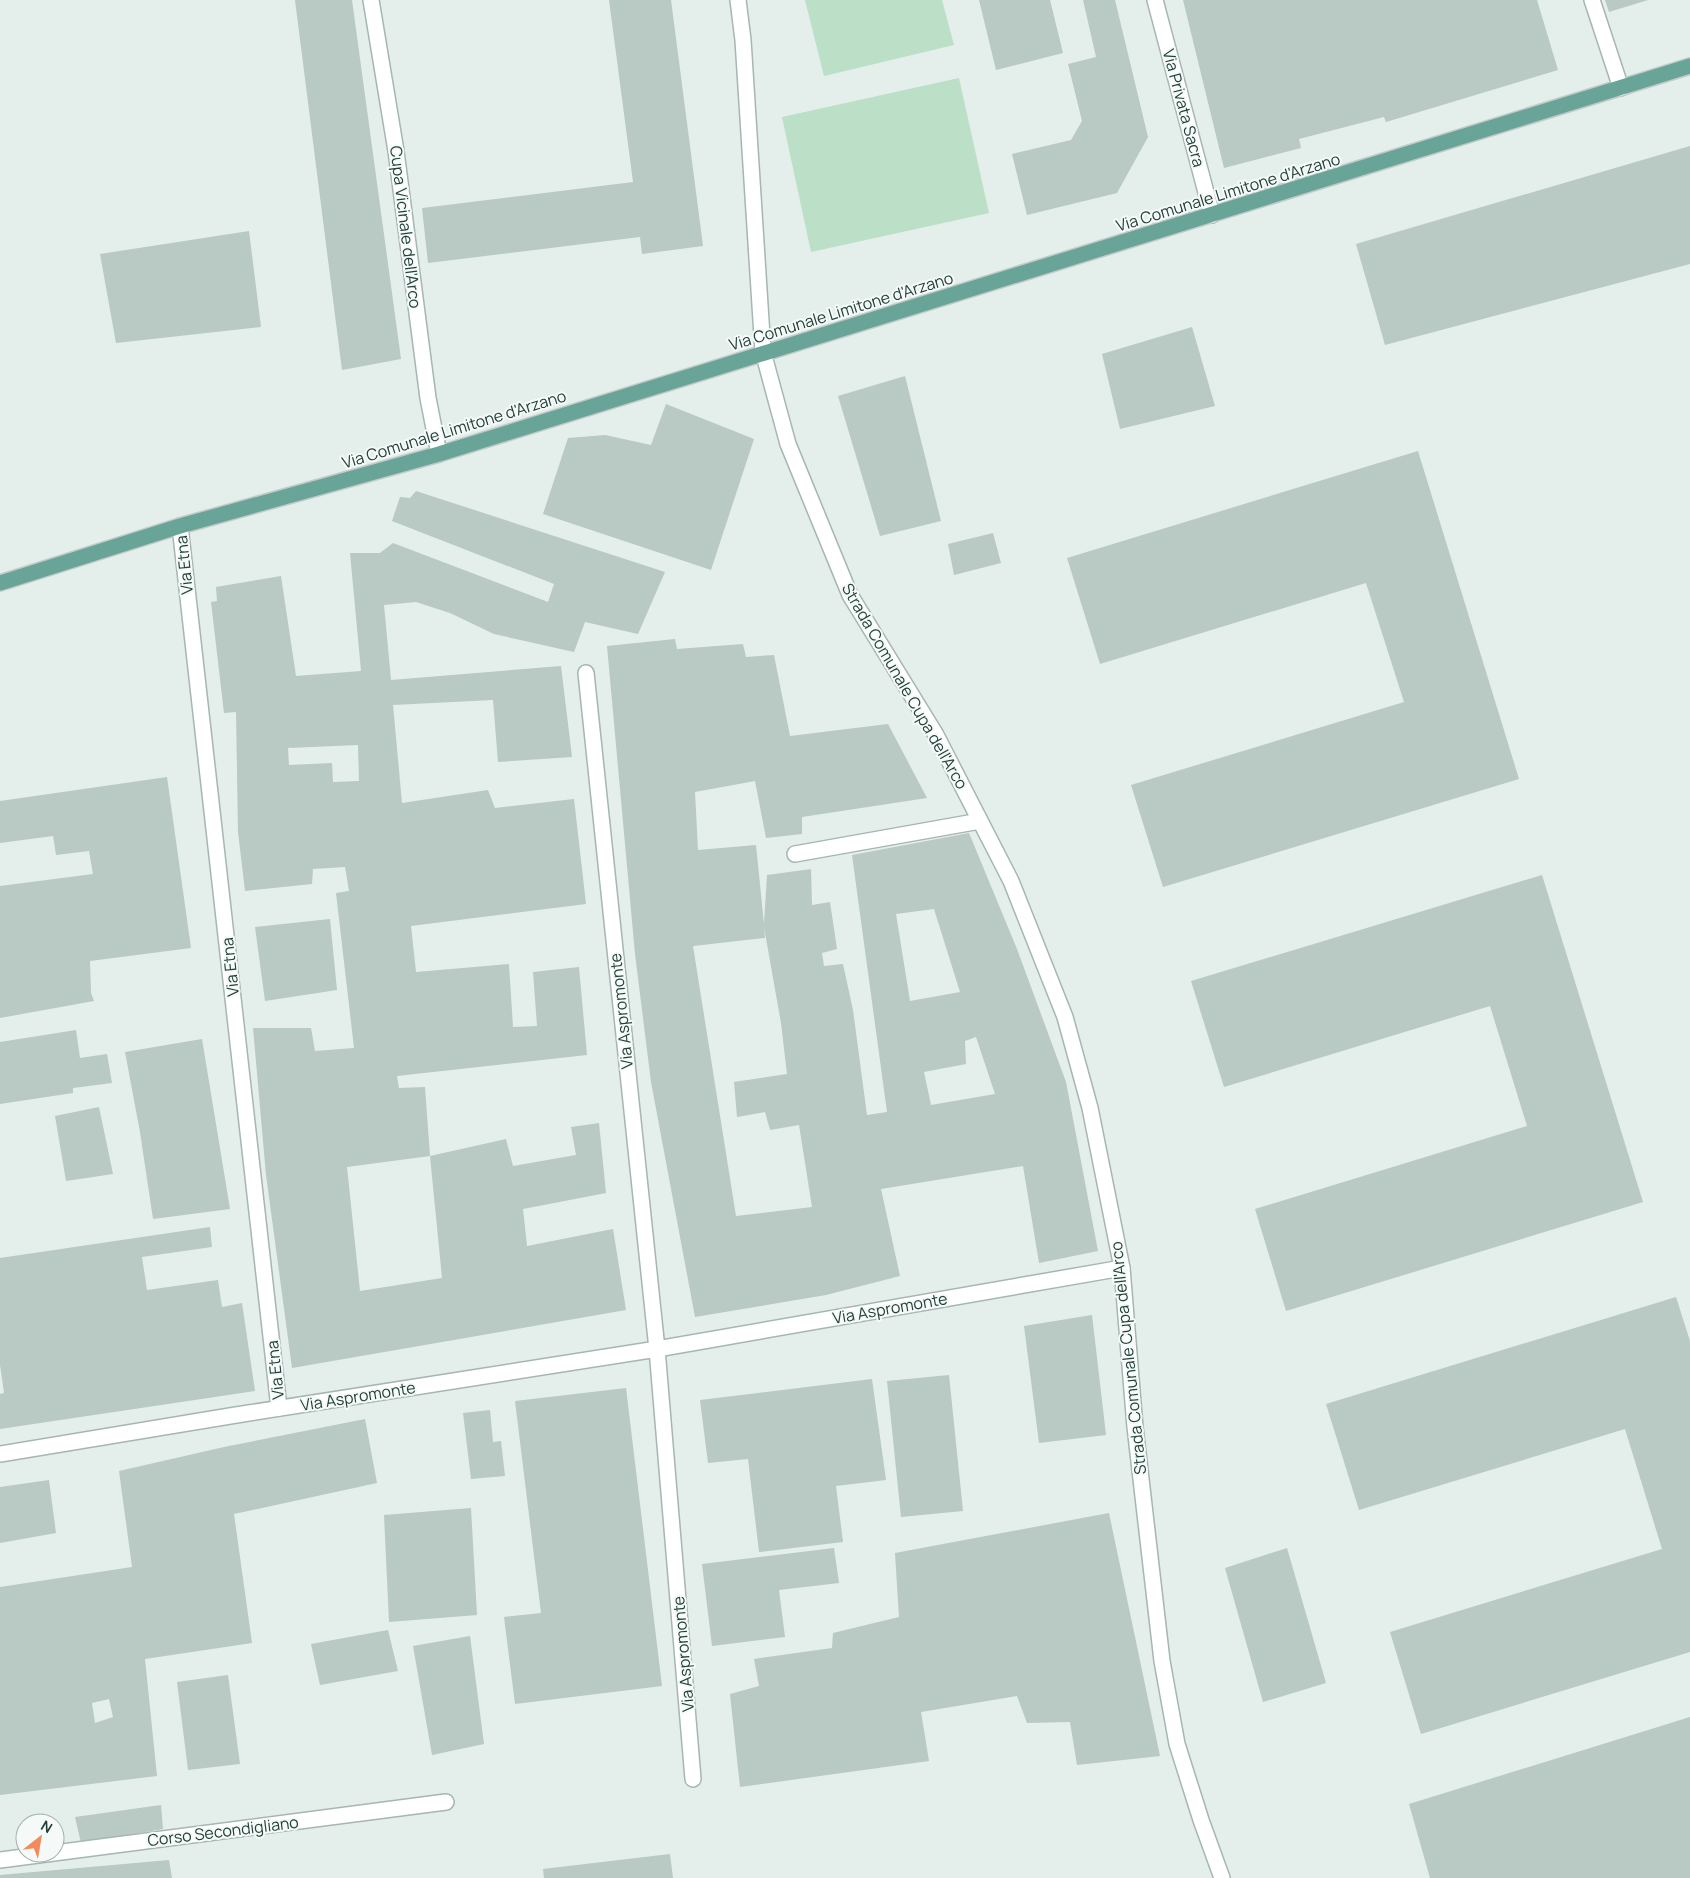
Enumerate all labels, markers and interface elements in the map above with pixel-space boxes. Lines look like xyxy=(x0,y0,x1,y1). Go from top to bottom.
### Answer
street label: Via Privata Sacra xyxy=(1158,47,1210,169)
street label: Cupa Vicinale dell'Arco xyxy=(385,144,427,310)
street label: Via Comunale Limitone d'Arzano xyxy=(1113,147,1343,237)
street label: Via Comunale Limitone d'Arzano xyxy=(726,266,956,356)
street label: Via Comunale Limitone d'Arzano xyxy=(339,384,569,474)
street label: Via Etna xyxy=(170,534,198,596)
street label: Strada Comunale Cupa dell'Arco xyxy=(837,579,973,793)
street label: Via Etna xyxy=(216,936,244,998)
street label: Via Aspromonte xyxy=(604,952,638,1070)
street label: Strada Comunale Cupa dell'Arco xyxy=(1105,1240,1151,1476)
street label: Via Aspromonte xyxy=(831,1287,949,1329)
street label: Via Etna xyxy=(261,1339,289,1401)
street label: Via Aspromonte xyxy=(299,1376,417,1416)
street label: Via Aspromonte xyxy=(667,1595,699,1713)
street label: Corso Secondigliano xyxy=(146,1811,300,1851)
north arrow xyxy=(15,1813,65,1863)
text: N xyxy=(38,1816,56,1837)

